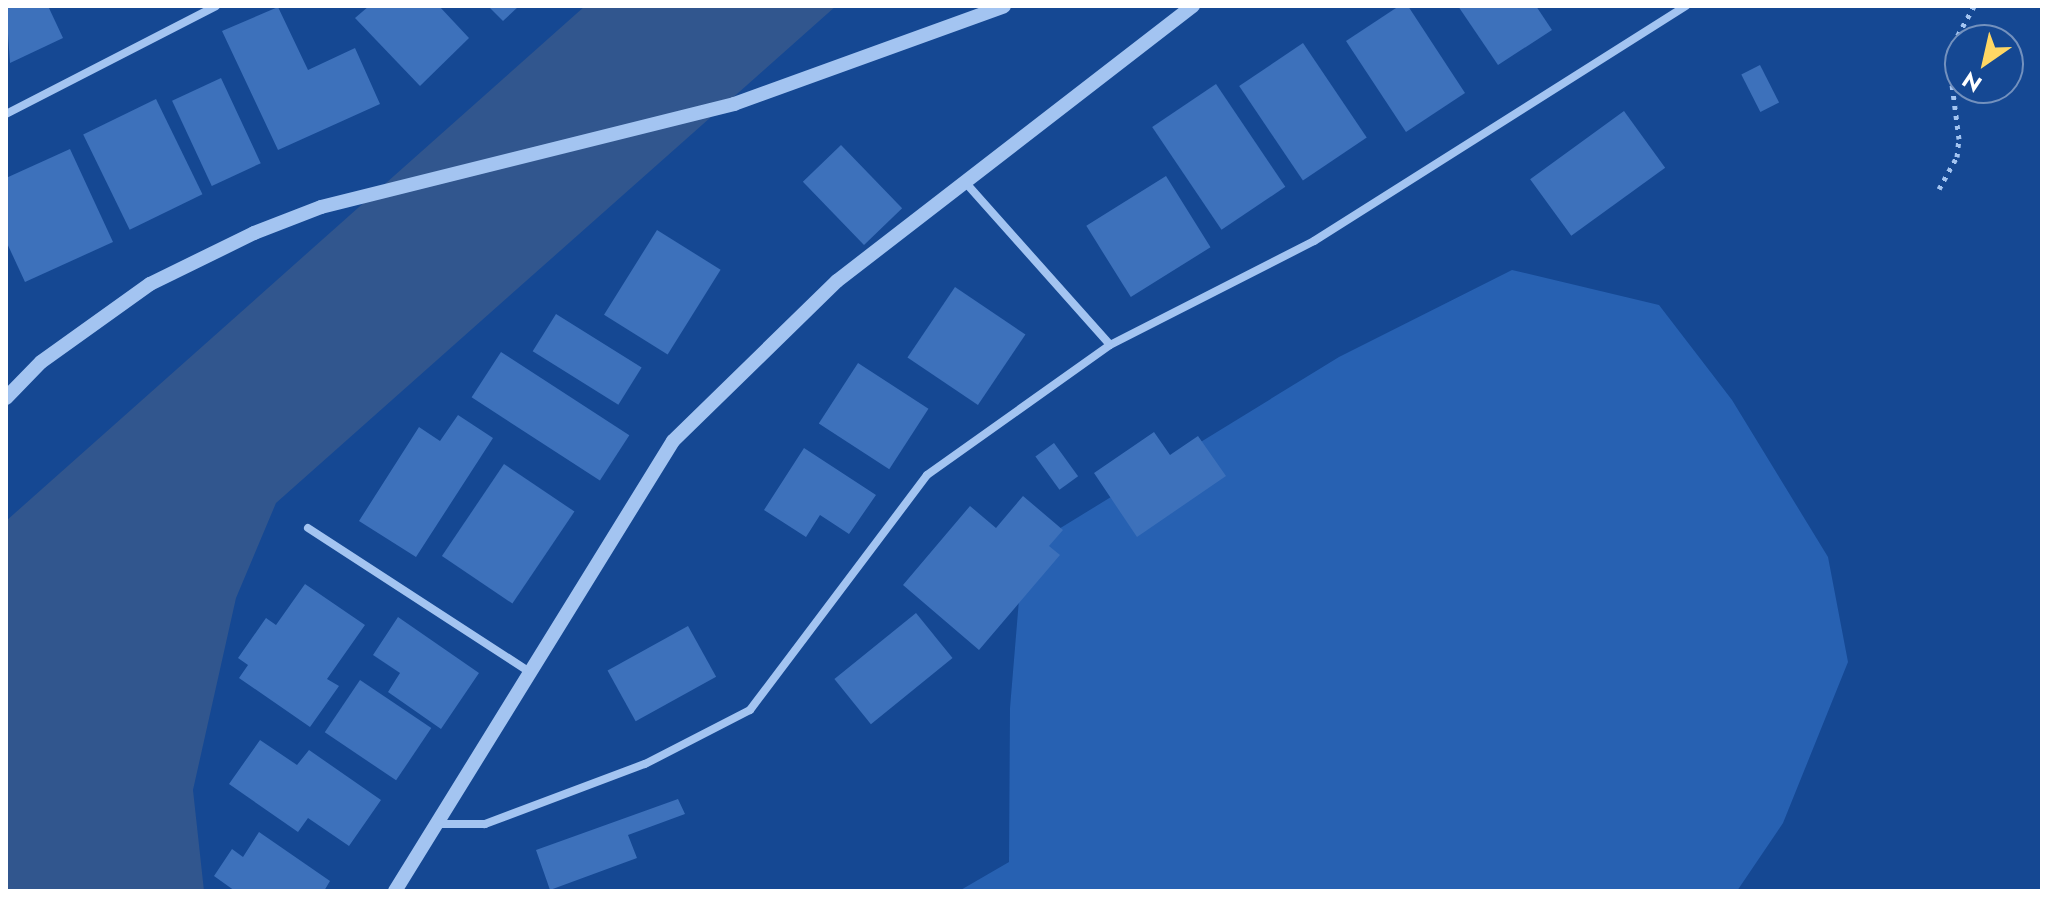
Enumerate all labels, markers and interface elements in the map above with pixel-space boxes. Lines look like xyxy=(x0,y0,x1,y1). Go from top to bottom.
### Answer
north arrow xyxy=(1944,24,2024,104)
text: N xyxy=(1956,64,1988,100)

